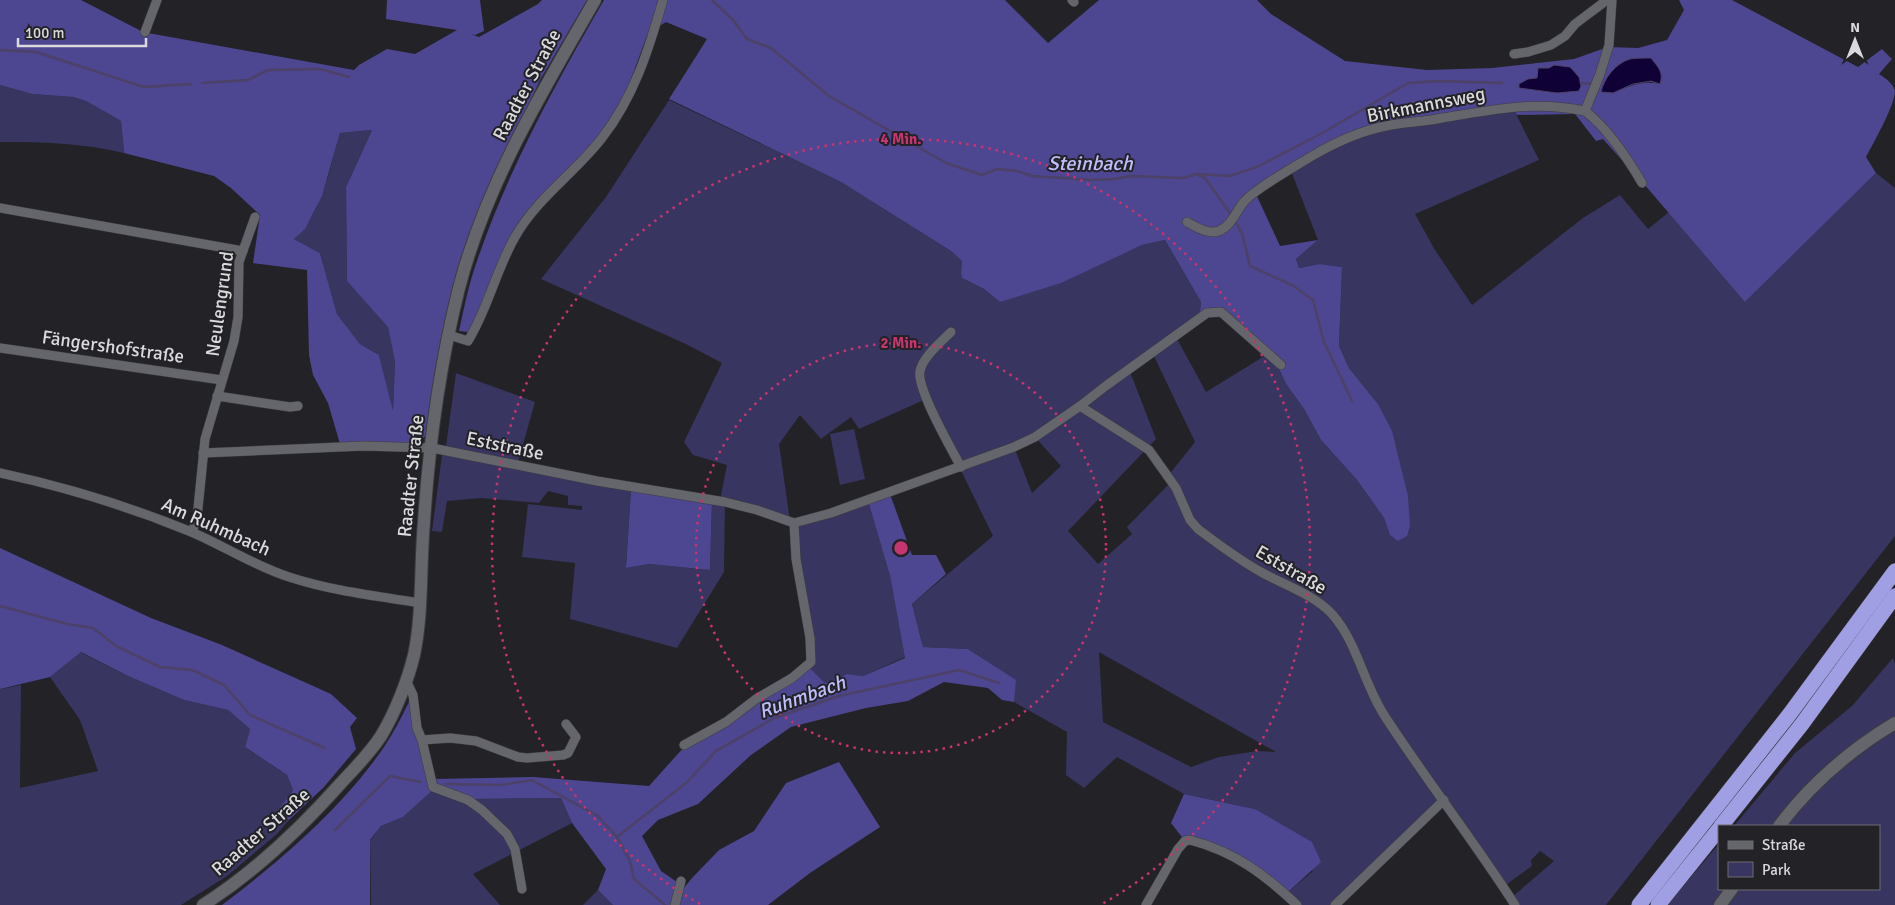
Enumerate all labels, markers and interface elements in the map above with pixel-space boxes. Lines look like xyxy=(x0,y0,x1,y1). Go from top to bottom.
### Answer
scale bar xyxy=(18,15,145,47)
north arrow xyxy=(1830,15,1880,65)
text: N xyxy=(1850,19,1860,36)
text: 100 m xyxy=(25,24,65,42)
street label: Raadter Straße xyxy=(488,25,566,145)
street label: Birkmannsweg xyxy=(1365,82,1487,128)
text: 4 Min. xyxy=(881,130,921,148)
water label: Steinbach xyxy=(1047,151,1134,176)
street label: Neulengrund xyxy=(201,250,239,358)
street label: Fängershofstraße xyxy=(40,325,186,369)
text: 2 Min. xyxy=(881,334,921,352)
street label: Raadter Straße xyxy=(393,414,429,538)
street label: Eststraße xyxy=(464,426,546,466)
street label: Am Ruhmbach xyxy=(158,492,274,562)
centre of rings xyxy=(892,539,910,557)
street label: Eststraße xyxy=(1251,540,1331,600)
water label: Ruhmbach xyxy=(755,669,850,724)
street label: Raadter Straße xyxy=(207,783,315,881)
legend xyxy=(1718,825,1880,890)
text: Straße xyxy=(1762,836,1806,854)
text: Park xyxy=(1762,861,1791,879)

